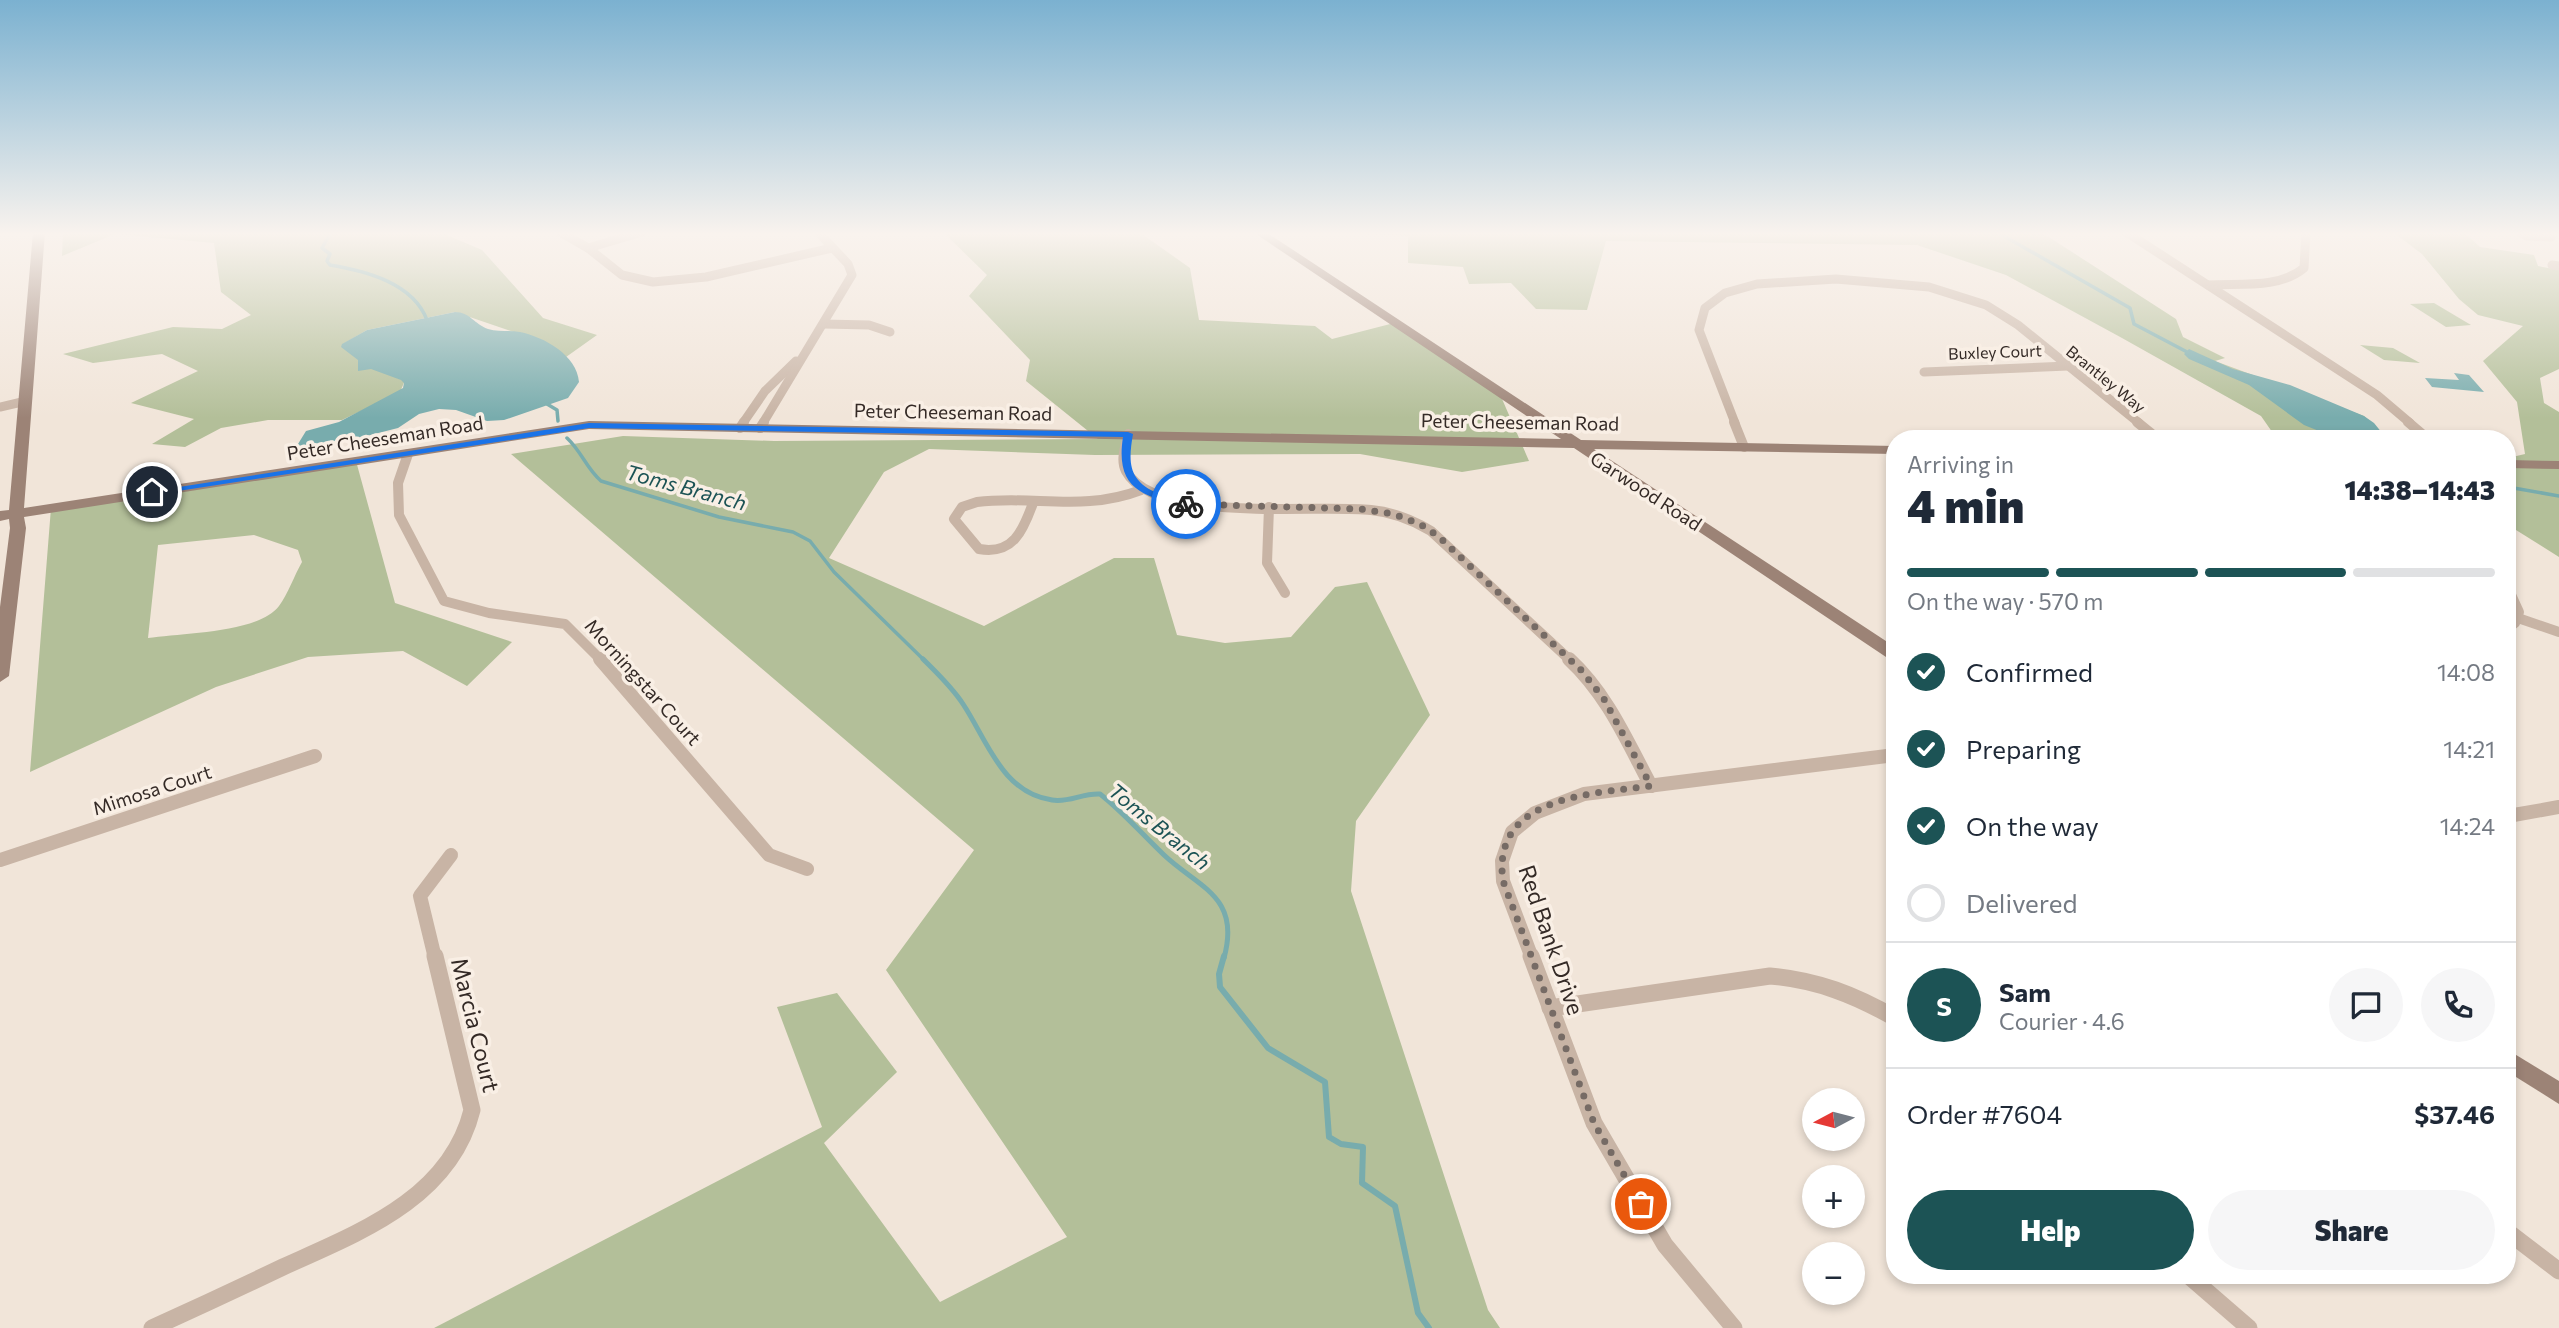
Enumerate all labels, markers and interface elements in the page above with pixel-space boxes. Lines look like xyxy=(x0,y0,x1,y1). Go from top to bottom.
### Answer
street label: Buxley Court xyxy=(1948,340,2043,363)
street label: Brantley Way xyxy=(2063,341,2150,416)
street label: Peter Cheeseman Road xyxy=(854,398,1052,425)
street label: Peter Cheeseman Road xyxy=(1421,408,1619,435)
street label: Peter Cheeseman Road xyxy=(285,411,485,464)
street label: Garwood Road xyxy=(1586,446,1706,535)
text: Arriving in xyxy=(1907,450,2014,478)
water label: Toms Branch xyxy=(624,459,749,515)
pin xyxy=(122,462,182,522)
courier xyxy=(1151,469,1221,539)
icon: home xyxy=(133,473,171,511)
text: 14:38–14:43 xyxy=(2344,474,2495,505)
text: 4 min xyxy=(1907,476,2025,532)
icon: bike xyxy=(1167,485,1205,523)
text: On the way · 570 m xyxy=(1907,587,2103,615)
street label: Morningstar Court xyxy=(581,614,706,750)
icon: check xyxy=(1907,653,1945,691)
text: Confirmed xyxy=(1966,656,2093,687)
text: 14:08 xyxy=(2437,658,2495,686)
icon: check xyxy=(1907,730,1945,768)
text: Preparing xyxy=(1966,733,2081,764)
text: 14:21 xyxy=(2443,735,2495,763)
street label: Mimosa Court xyxy=(90,759,214,820)
water label: Toms Branch xyxy=(1104,777,1216,874)
icon: check xyxy=(1907,807,1945,845)
text: On the way xyxy=(1966,810,2099,841)
text: 14:24 xyxy=(2440,812,2495,840)
street label: Red Bank Drive xyxy=(1513,861,1591,1018)
text: Delivered xyxy=(1966,887,2077,918)
street label: Marcia Court xyxy=(446,955,506,1095)
button: chat xyxy=(2329,968,2403,1042)
button: phone xyxy=(2421,968,2495,1042)
text: Sam xyxy=(1999,976,2051,1007)
text: S xyxy=(1936,990,1952,1021)
text: Courier · 4.6 xyxy=(1999,1007,2125,1035)
north arrow xyxy=(1802,1088,1866,1152)
map controls xyxy=(1802,1088,1865,1305)
text: Order #7604 xyxy=(1907,1098,2062,1129)
text: $37.46 xyxy=(2414,1098,2495,1129)
button: + xyxy=(1802,1165,1865,1228)
pin xyxy=(1611,1174,1671,1234)
icon: bag xyxy=(1622,1185,1660,1223)
button: Help xyxy=(1907,1190,2194,1270)
button: Share xyxy=(2208,1190,2495,1270)
button: − xyxy=(1802,1242,1865,1305)

